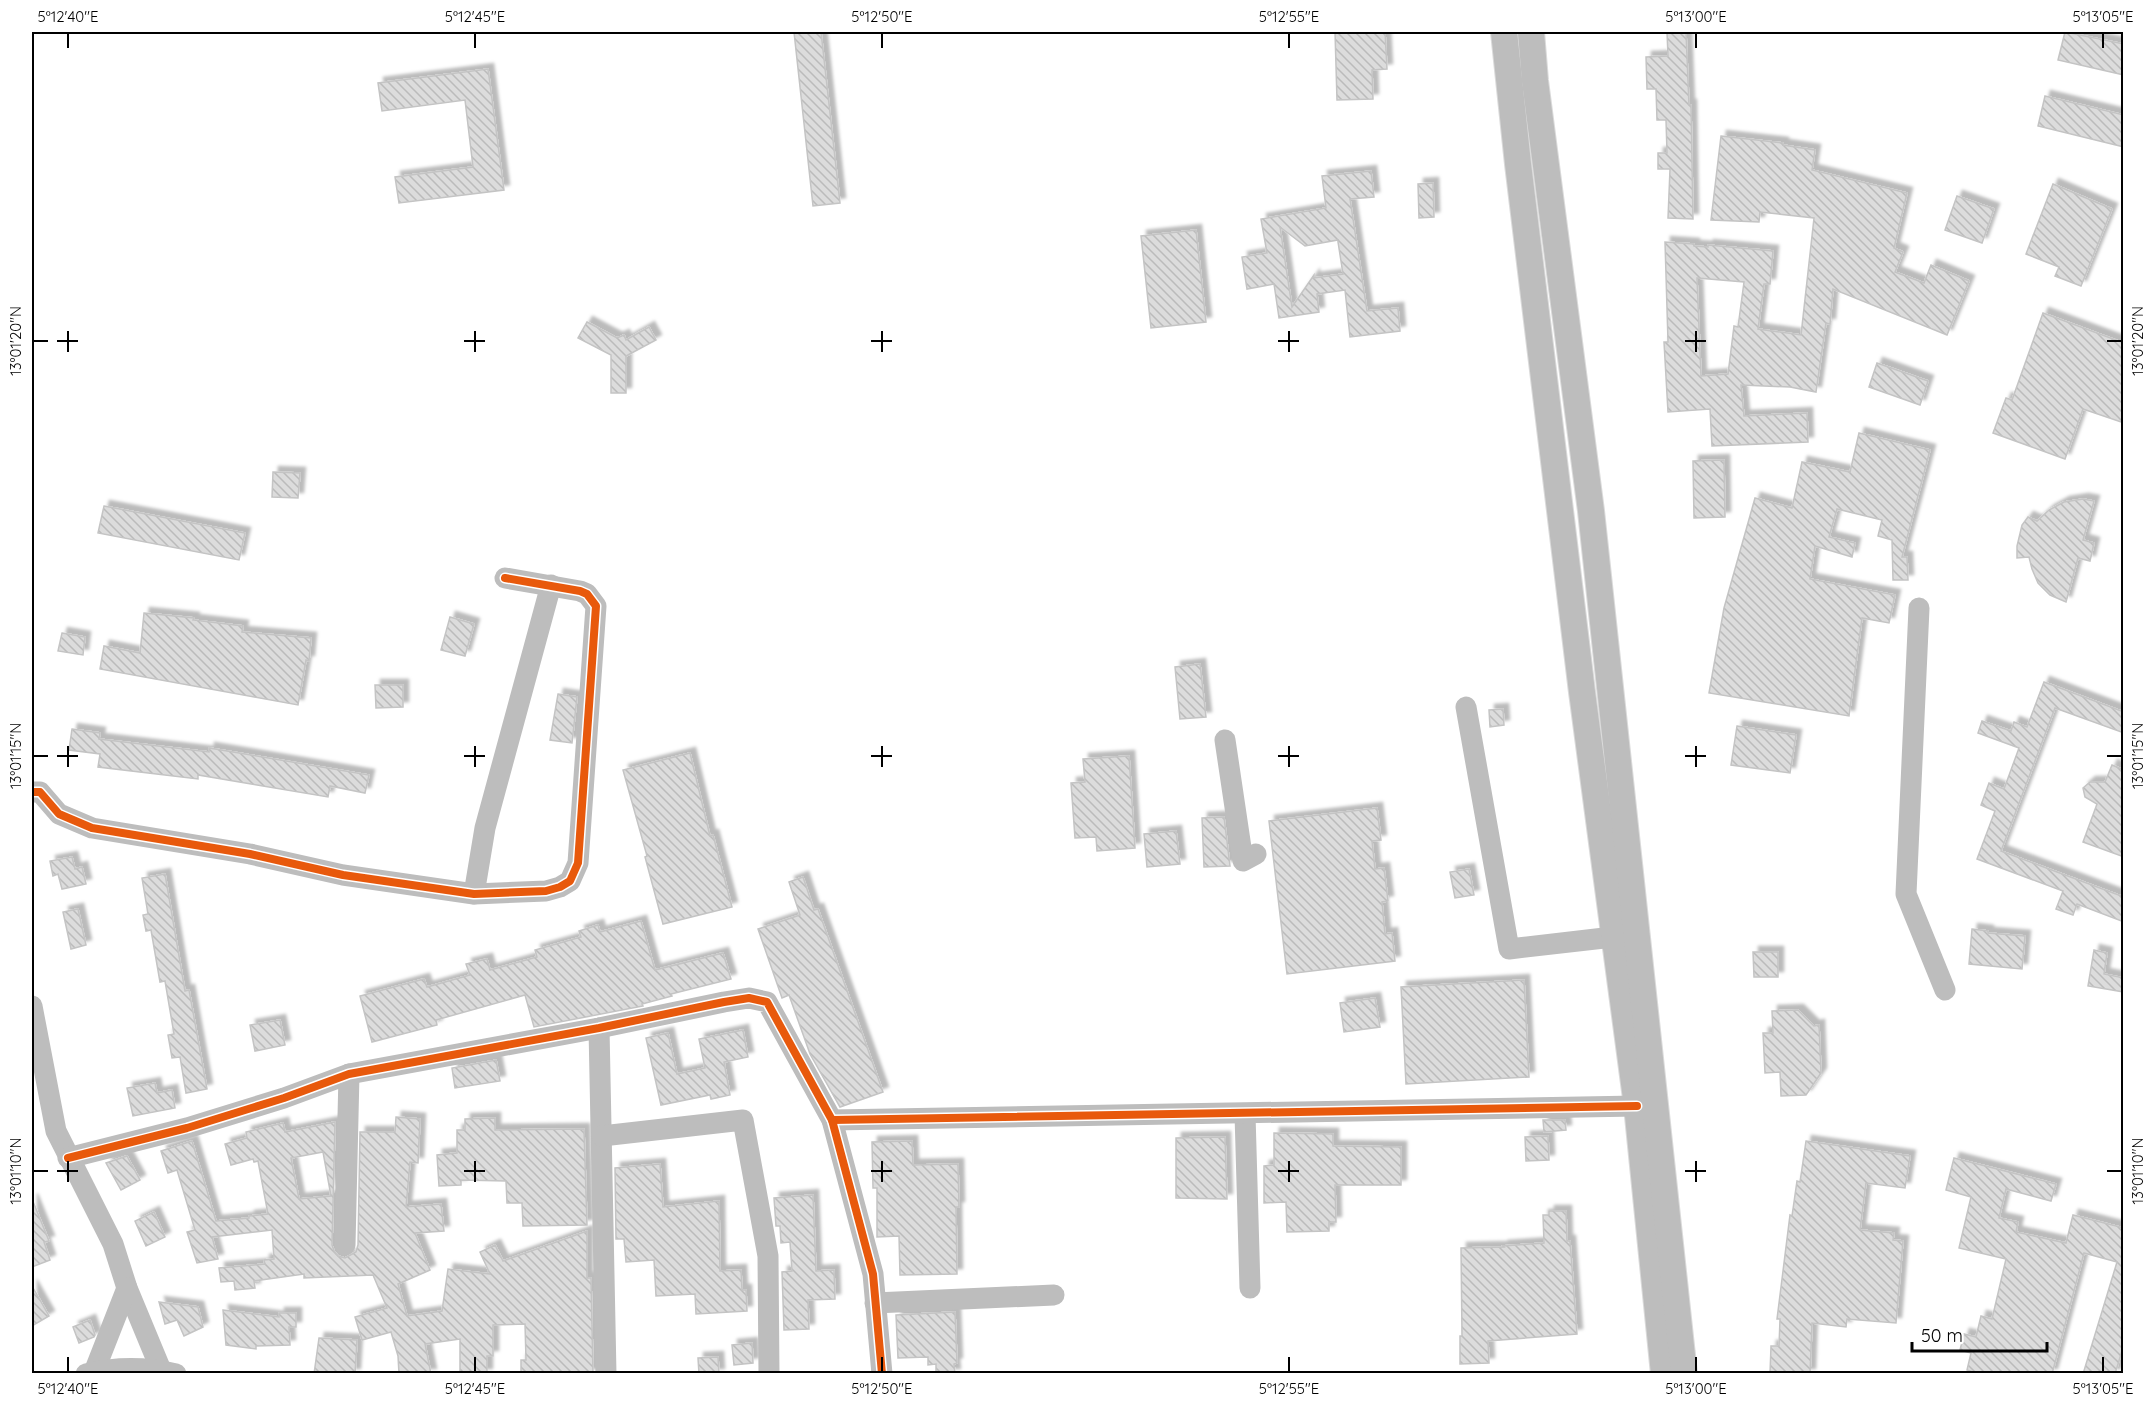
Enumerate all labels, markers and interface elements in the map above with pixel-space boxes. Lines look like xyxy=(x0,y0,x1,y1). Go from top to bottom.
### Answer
text: 5°12'40"E xyxy=(37,7,99,26)
text: 5°12'45"E xyxy=(445,7,505,26)
text: 5°12'50"E xyxy=(851,7,913,26)
text: 5°12'55"E xyxy=(1259,7,1319,26)
text: 5°13'00"E xyxy=(1665,7,1727,26)
text: 5°13'05"E xyxy=(2073,7,2133,26)
text: 13°01'20"N xyxy=(6,306,25,376)
text: 13°01'20"N xyxy=(2128,306,2147,376)
text: 13°01'15"N xyxy=(6,723,25,789)
text: 13°01'15"N xyxy=(2128,723,2147,789)
text: 13°01'10"N xyxy=(6,1138,25,1204)
text: 13°01'10"N xyxy=(2128,1138,2147,1204)
scale bar xyxy=(1912,1315,2047,1353)
text: 50 m xyxy=(1921,1324,1963,1347)
text: 5°12'40"E xyxy=(37,1379,99,1398)
text: 5°12'45"E xyxy=(445,1379,505,1398)
text: 5°12'50"E xyxy=(851,1379,913,1398)
text: 5°12'55"E xyxy=(1259,1379,1319,1398)
text: 5°13'00"E xyxy=(1665,1379,1727,1398)
text: 5°13'05"E xyxy=(2073,1379,2133,1398)

